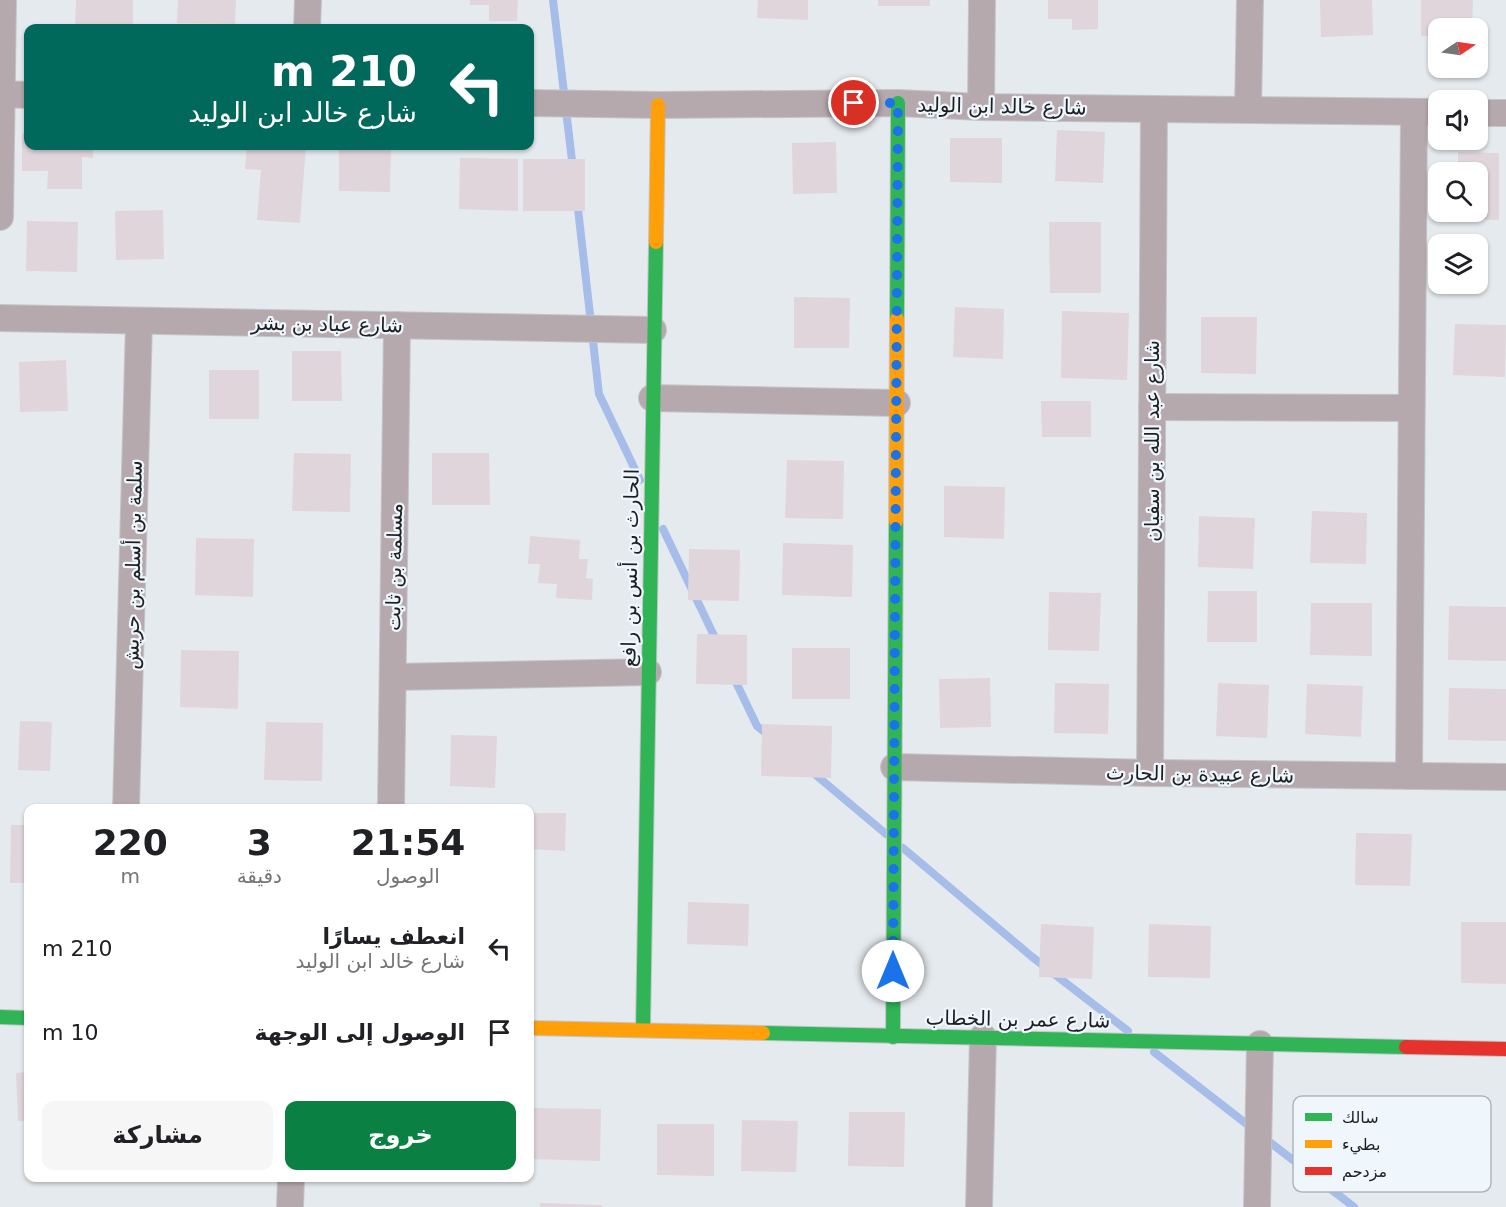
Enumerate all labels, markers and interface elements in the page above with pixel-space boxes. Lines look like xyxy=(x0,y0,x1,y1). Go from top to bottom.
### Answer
north arrow xyxy=(1428,18,1488,78)
map controls xyxy=(1428,18,1488,294)
text: 210 m xyxy=(271,47,417,96)
icon: left xyxy=(438,48,516,126)
pin xyxy=(828,77,879,128)
icon: arrive xyxy=(837,86,870,119)
button: sound xyxy=(1428,90,1488,150)
street label: شارع خالد ابن الوليد xyxy=(917,93,1087,119)
text: شارع خالد ابن الوليد xyxy=(188,97,417,128)
button: search xyxy=(1428,162,1488,222)
button: layers xyxy=(1428,234,1488,294)
street label: شارع عباد بن بشر xyxy=(250,311,403,337)
street label: شارع عبد الله بن سفيان xyxy=(1140,340,1164,542)
street label: سلمة بن أسلم بن حريش xyxy=(118,460,147,670)
street label: الحارث بن أنس بن رافع xyxy=(615,469,644,667)
street label: مسلمة بن ثابت xyxy=(381,503,407,631)
street label: شارع عبيدة بن الحارث xyxy=(1106,760,1294,788)
text: 220 xyxy=(93,822,168,863)
text: 3 xyxy=(247,822,272,863)
text: 21:54 xyxy=(351,822,465,863)
text: m xyxy=(121,864,140,888)
text: دقيقة xyxy=(237,864,282,888)
text: الوصول xyxy=(376,864,440,888)
text: انعطف يسارًا xyxy=(322,924,465,949)
icon: left xyxy=(483,932,516,965)
text: 210 m xyxy=(42,936,112,961)
position arrow xyxy=(861,939,925,1003)
text: شارع خالد ابن الوليد xyxy=(295,949,465,973)
street label: شارع عمر بن الخطاب xyxy=(925,1005,1111,1033)
icon: arrive xyxy=(483,1016,516,1049)
text: 10 m xyxy=(42,1020,98,1045)
text: الوصول إلى الوجهة xyxy=(255,1020,465,1045)
legend xyxy=(1293,1096,1491,1192)
button: مشاركة xyxy=(42,1101,273,1170)
button: خروج xyxy=(285,1101,516,1170)
text: سالك xyxy=(1342,1108,1379,1127)
text: بطيء xyxy=(1342,1135,1380,1155)
text: مزدحم xyxy=(1342,1162,1387,1182)

